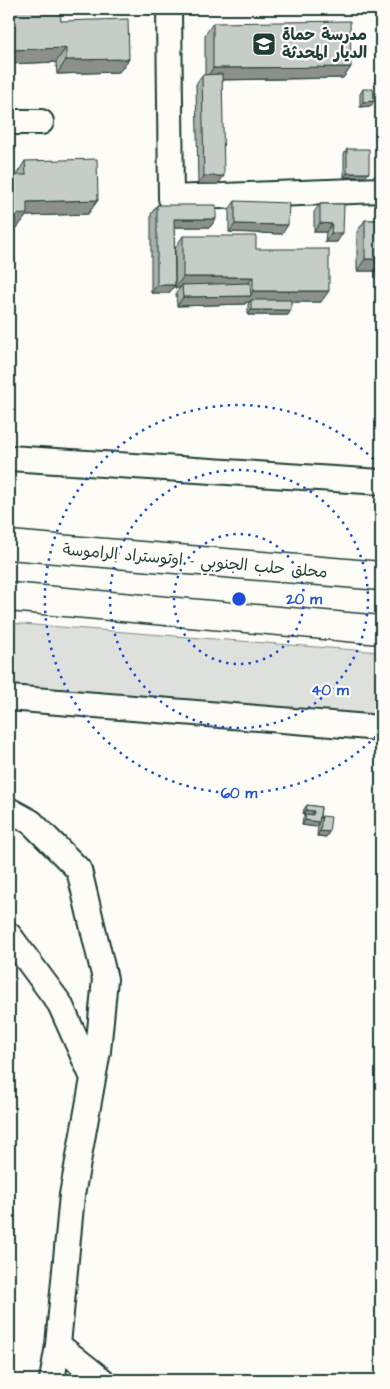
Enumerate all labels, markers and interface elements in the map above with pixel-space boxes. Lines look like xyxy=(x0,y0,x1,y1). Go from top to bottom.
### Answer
place label: مدرسة حماة الديار المحدثة xyxy=(282,24,367,64)
school or university icon: مدرسة حماة الديار المحدثة xyxy=(251,31,277,57)
street label: محلق حلب الجنوبي - اوتوستراد الراموسة xyxy=(61,538,328,587)
text: 20 m xyxy=(285,589,322,610)
centre of rings xyxy=(230,590,248,608)
text: 40 m xyxy=(311,680,349,701)
text: 60 m xyxy=(221,783,258,804)

